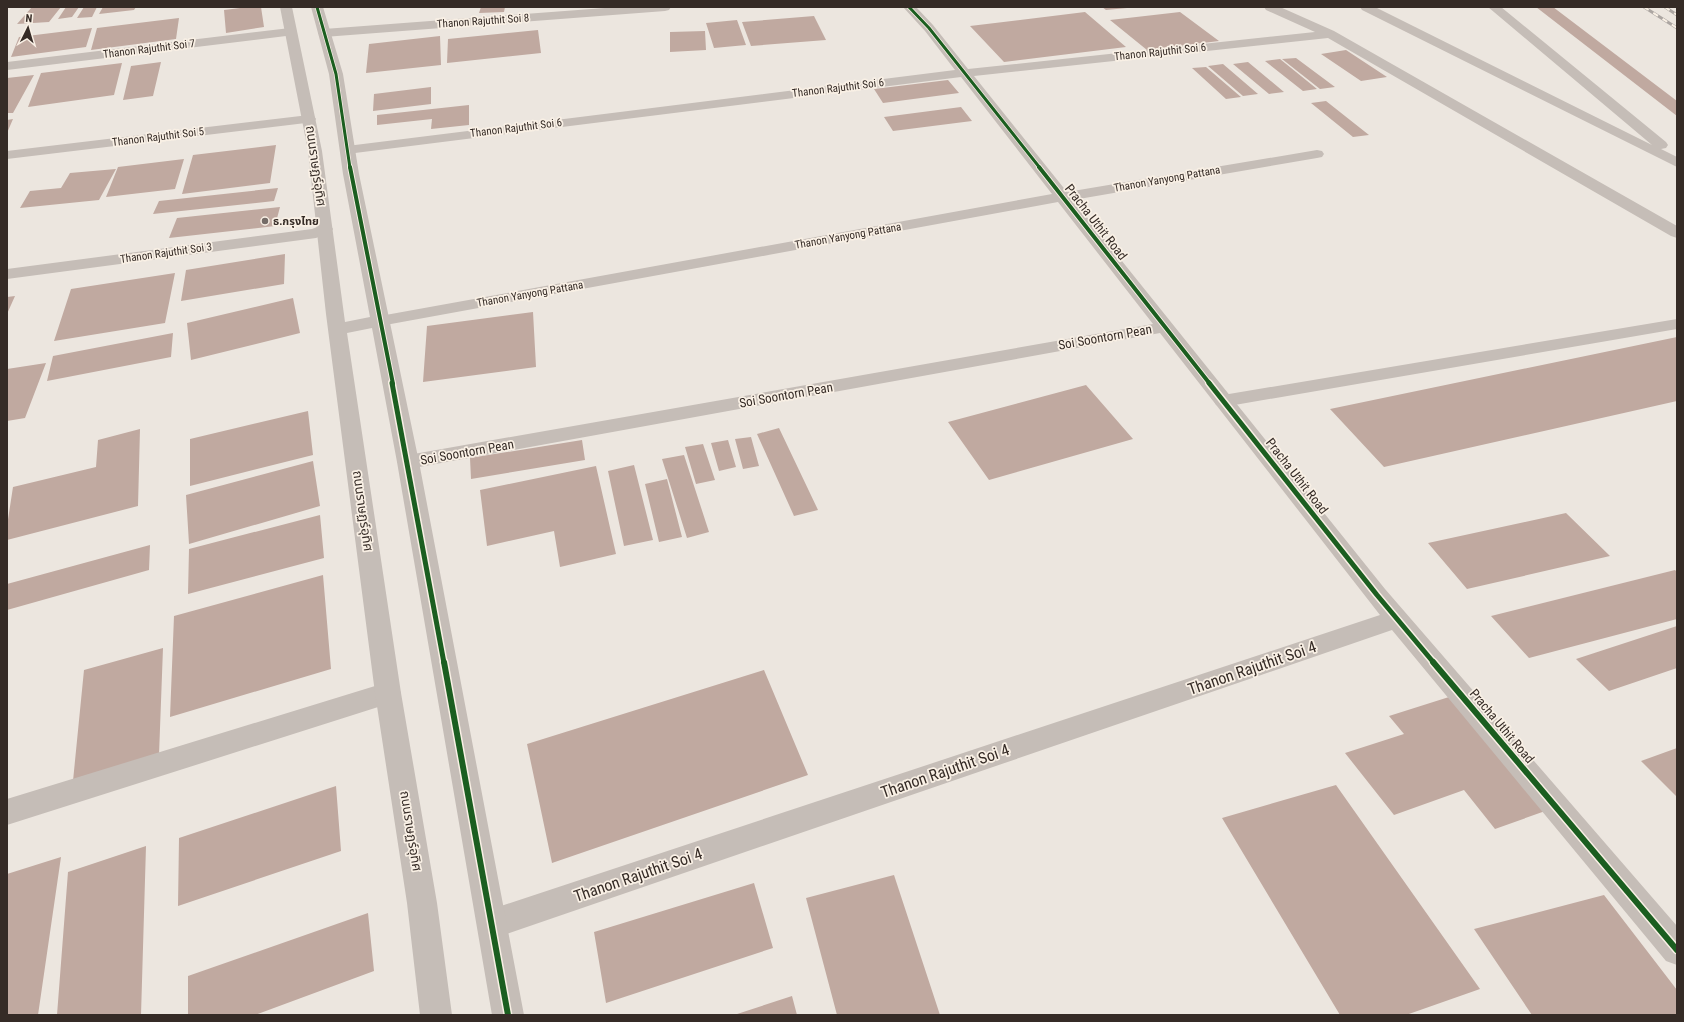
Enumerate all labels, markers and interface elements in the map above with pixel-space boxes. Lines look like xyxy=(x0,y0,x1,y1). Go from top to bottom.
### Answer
north arrow xyxy=(8,8,48,48)
street label: Thanon Rajuthit Soi 8 xyxy=(436,11,530,31)
text: N xyxy=(25,12,33,25)
street label: Thanon Rajuthit Soi 7 xyxy=(102,37,196,61)
street label: Thanon Rajuthit Soi 6 xyxy=(1113,41,1207,63)
street label: Thanon Rajuthit Soi 6 xyxy=(791,76,885,100)
street label: Thanon Rajuthit Soi 6 xyxy=(469,116,563,140)
street label: Thanon Rajuthit Soi 5 xyxy=(111,125,205,149)
street label: ถนนราษฏร์อุทิศ xyxy=(303,125,329,207)
street label: Thanon Yanyong Pattana xyxy=(1113,163,1221,195)
street label: Pracha Uthit Road xyxy=(1062,181,1130,263)
place label: ธ.กรุงไทย xyxy=(273,215,319,228)
marker: ธ.กรุงไทย xyxy=(260,216,270,226)
street label: Thanon Yanyong Pattana xyxy=(794,220,902,252)
street label: Thanon Rajuthit Soi 3 xyxy=(119,240,213,266)
street label: Thanon Yanyong Pattana xyxy=(476,278,584,310)
street label: Soi Soontorn Pean xyxy=(1057,321,1153,353)
street label: Soi Soontorn Pean xyxy=(738,379,834,411)
street label: Pracha Uthit Road xyxy=(1263,435,1331,517)
street label: Soi Soontorn Pean xyxy=(419,436,515,468)
street label: ถนนราษฏร์อุทิศ xyxy=(350,470,376,552)
street label: Thanon Rajuthit Soi 4 xyxy=(1185,637,1319,699)
street label: Pracha Uthit Road xyxy=(1467,686,1537,766)
street label: Thanon Rajuthit Soi 4 xyxy=(878,740,1012,802)
street label: ถนนราษฏร์อุทิศ xyxy=(397,790,425,872)
street label: Thanon Rajuthit Soi 4 xyxy=(571,844,705,906)

